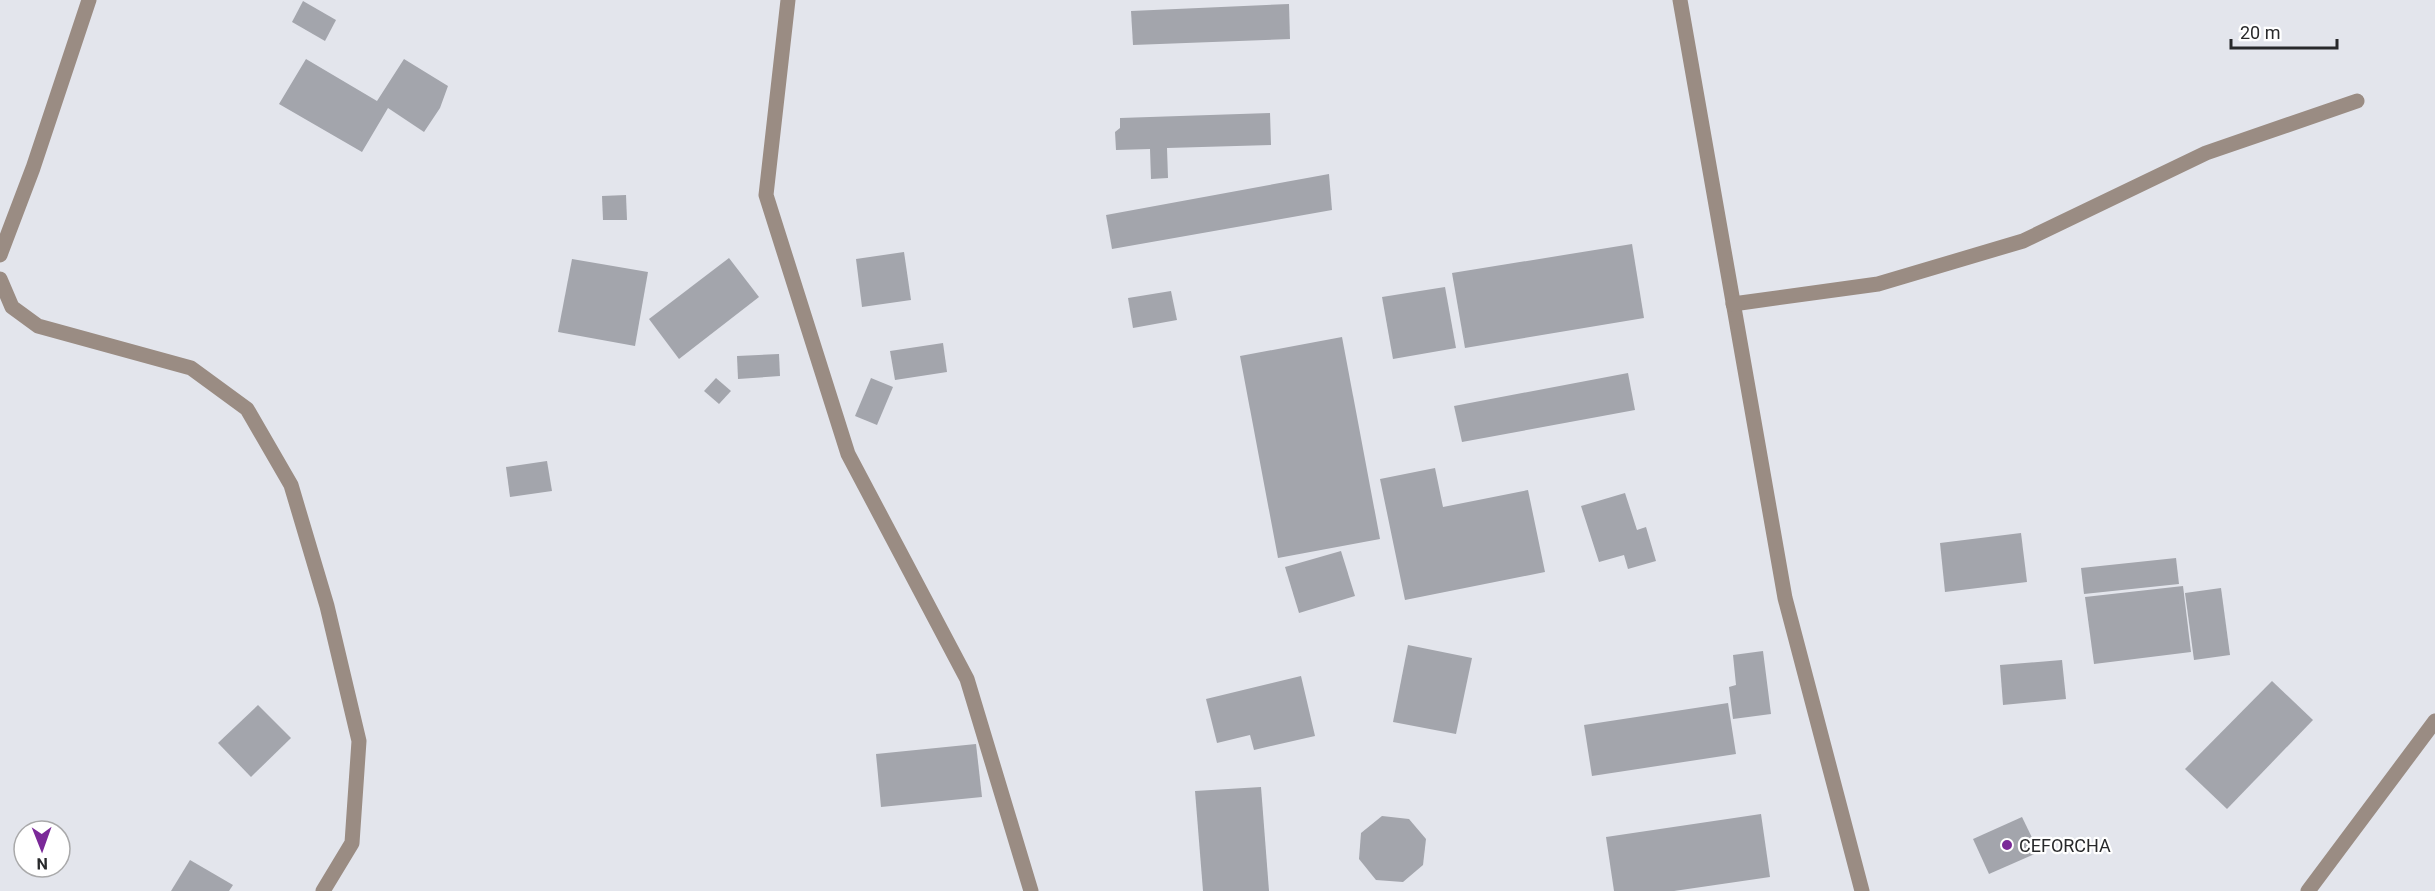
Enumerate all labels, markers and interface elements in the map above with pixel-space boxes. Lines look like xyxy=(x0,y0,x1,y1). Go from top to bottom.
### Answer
scale bar xyxy=(2231,12,2338,50)
text: 20 m xyxy=(2240,22,2280,43)
north arrow xyxy=(12,819,72,879)
place label: CEFORCHA xyxy=(2019,835,2111,856)
marker: CEFORCHA xyxy=(2000,838,2014,852)
text: N xyxy=(36,854,48,873)

